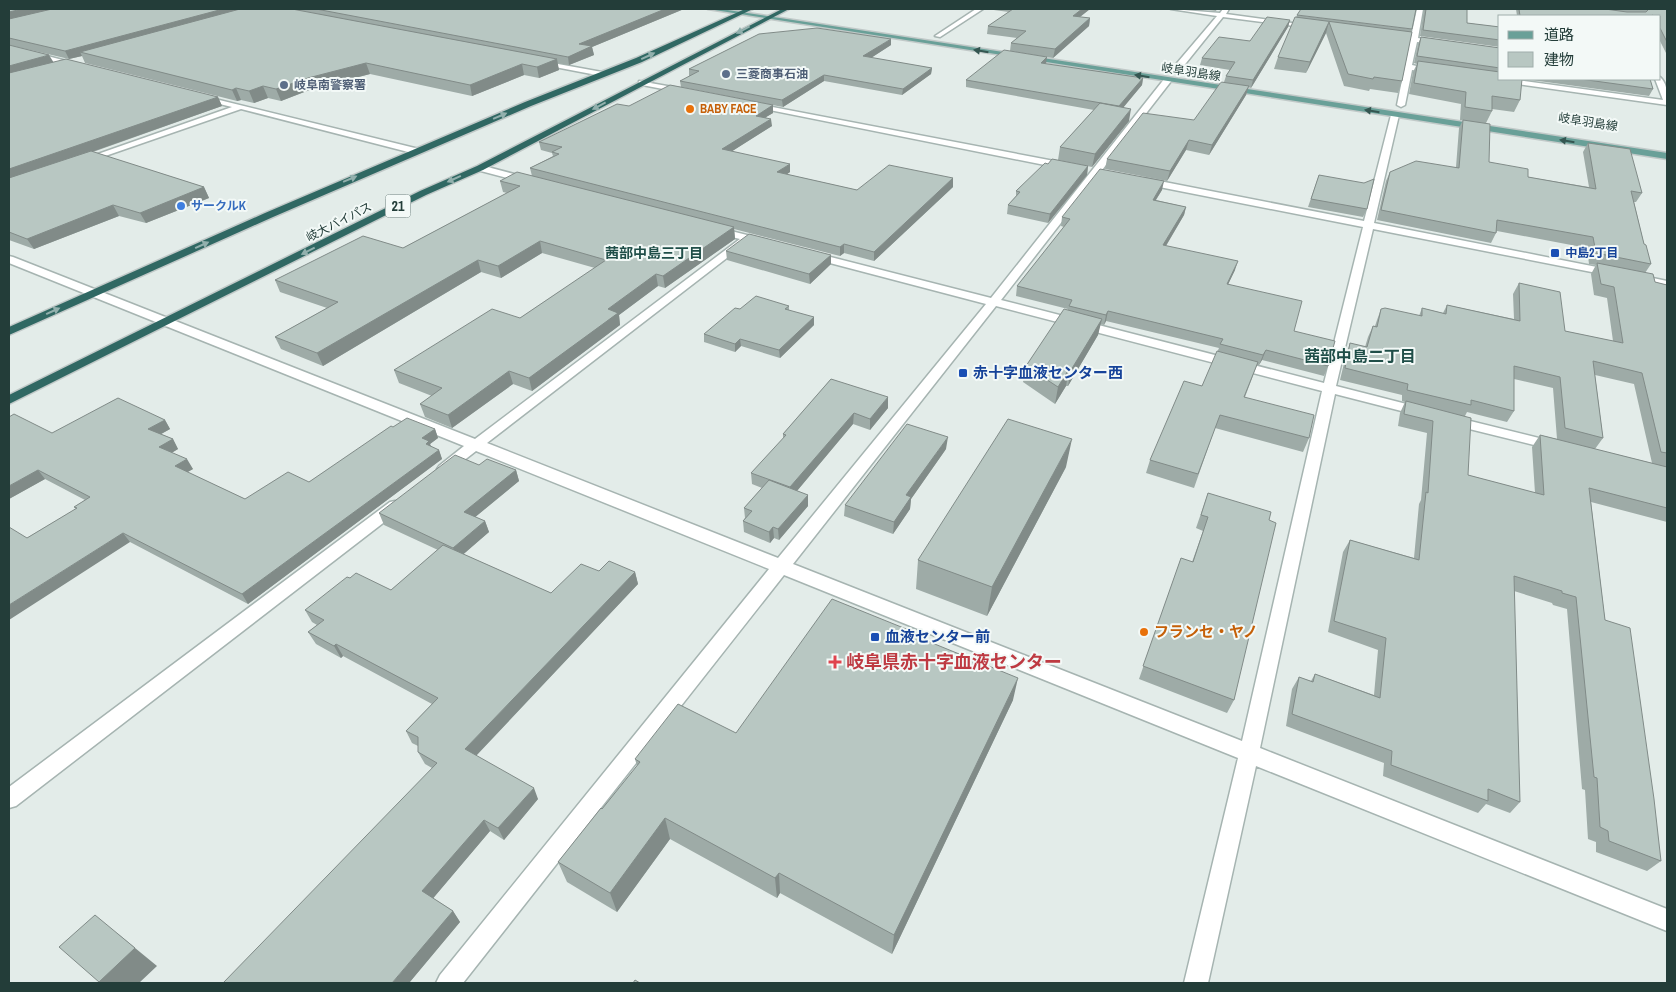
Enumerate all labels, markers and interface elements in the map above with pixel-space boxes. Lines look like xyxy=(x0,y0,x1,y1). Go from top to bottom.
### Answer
legend xyxy=(1498,15,1661,80)
text: 道路 xyxy=(1544,24,1574,45)
one-way arrow xyxy=(735,26,750,34)
one-way arrow xyxy=(973,47,989,55)
text: 建物 xyxy=(1544,49,1574,70)
one-way arrow xyxy=(641,52,655,60)
street label: 岐阜羽島線 xyxy=(1160,59,1222,85)
place label: 三菱商事石油 xyxy=(736,66,808,82)
marker: 三菱商事石油 xyxy=(720,68,732,80)
one-way arrow xyxy=(1134,72,1150,80)
place label: 岐阜南警察署 xyxy=(294,77,366,93)
marker: 岐阜南警察署 xyxy=(278,79,290,91)
place label: BABY FACE xyxy=(700,101,757,117)
one-way arrow xyxy=(592,102,606,110)
marker: BABY FACE xyxy=(684,103,696,115)
one-way arrow xyxy=(1363,107,1379,115)
street label: 岐阜羽島線 xyxy=(1557,109,1619,135)
one-way arrow xyxy=(493,111,507,119)
one-way arrow xyxy=(1559,136,1575,144)
one-way arrow xyxy=(343,175,357,183)
one-way arrow xyxy=(447,176,461,184)
road number: 21 xyxy=(386,195,410,218)
place label: サークルK xyxy=(191,198,247,214)
street label: 岐大バイパス xyxy=(303,199,375,245)
marker: サークルK xyxy=(175,200,187,212)
one-way arrow xyxy=(195,240,209,248)
district label: 茜部中島三丁目 xyxy=(605,244,703,262)
place label: 中島2丁目 xyxy=(1565,245,1618,261)
one-way arrow xyxy=(301,247,315,255)
marker: 中島2丁目 xyxy=(1549,247,1561,259)
one-way arrow xyxy=(46,306,60,314)
district label: 茜部中島二丁目 xyxy=(1304,345,1416,367)
place label: 赤十字血液センター西 xyxy=(973,362,1123,383)
marker: 赤十字血液センター西 xyxy=(957,367,969,379)
place label: フランセ・ヤノ xyxy=(1154,621,1258,642)
place label: 血液センター前 xyxy=(885,626,990,647)
marker: フランセ・ヤノ xyxy=(1138,626,1150,638)
marker: 血液センター前 xyxy=(869,631,881,643)
place label: 岐阜県赤十字血液センター xyxy=(846,649,1062,674)
marker: 岐阜県赤十字血液センター xyxy=(828,655,842,669)

